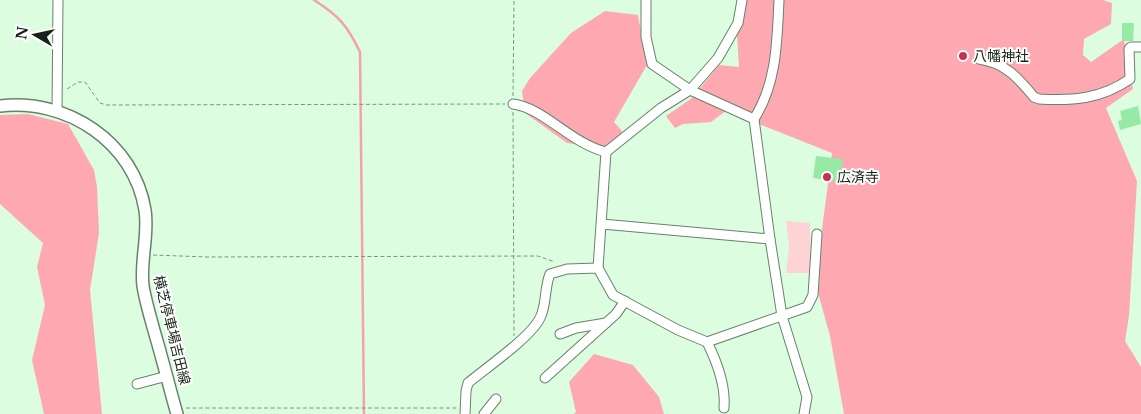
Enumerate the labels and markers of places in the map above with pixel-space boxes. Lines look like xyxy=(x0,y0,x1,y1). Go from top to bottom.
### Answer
place label: 八幡神社 xyxy=(973,47,1029,65)
marker: 八幡神社 xyxy=(957,50,969,62)
place label: 広済寺 xyxy=(837,168,879,186)
marker: 広済寺 xyxy=(821,171,833,183)

